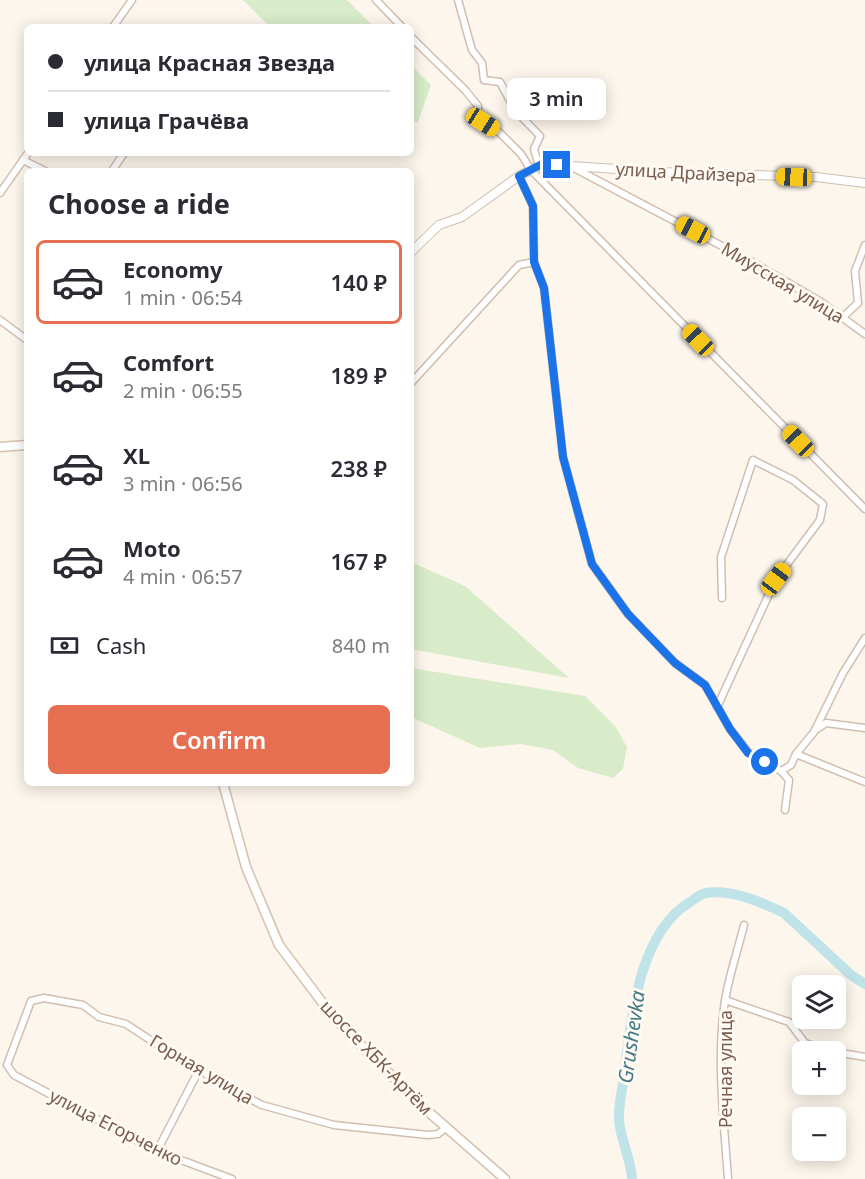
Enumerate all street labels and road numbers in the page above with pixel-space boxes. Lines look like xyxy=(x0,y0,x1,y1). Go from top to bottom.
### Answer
street label: улица Драйзера xyxy=(615,156,757,188)
street label: Миусская улица xyxy=(717,236,849,328)
street label: шоссе ХБК-Артём xyxy=(316,994,438,1120)
street label: Речная улица xyxy=(713,1010,737,1128)
street label: Горная улица xyxy=(146,1029,258,1109)
street label: улица Егорченко xyxy=(45,1083,187,1171)

